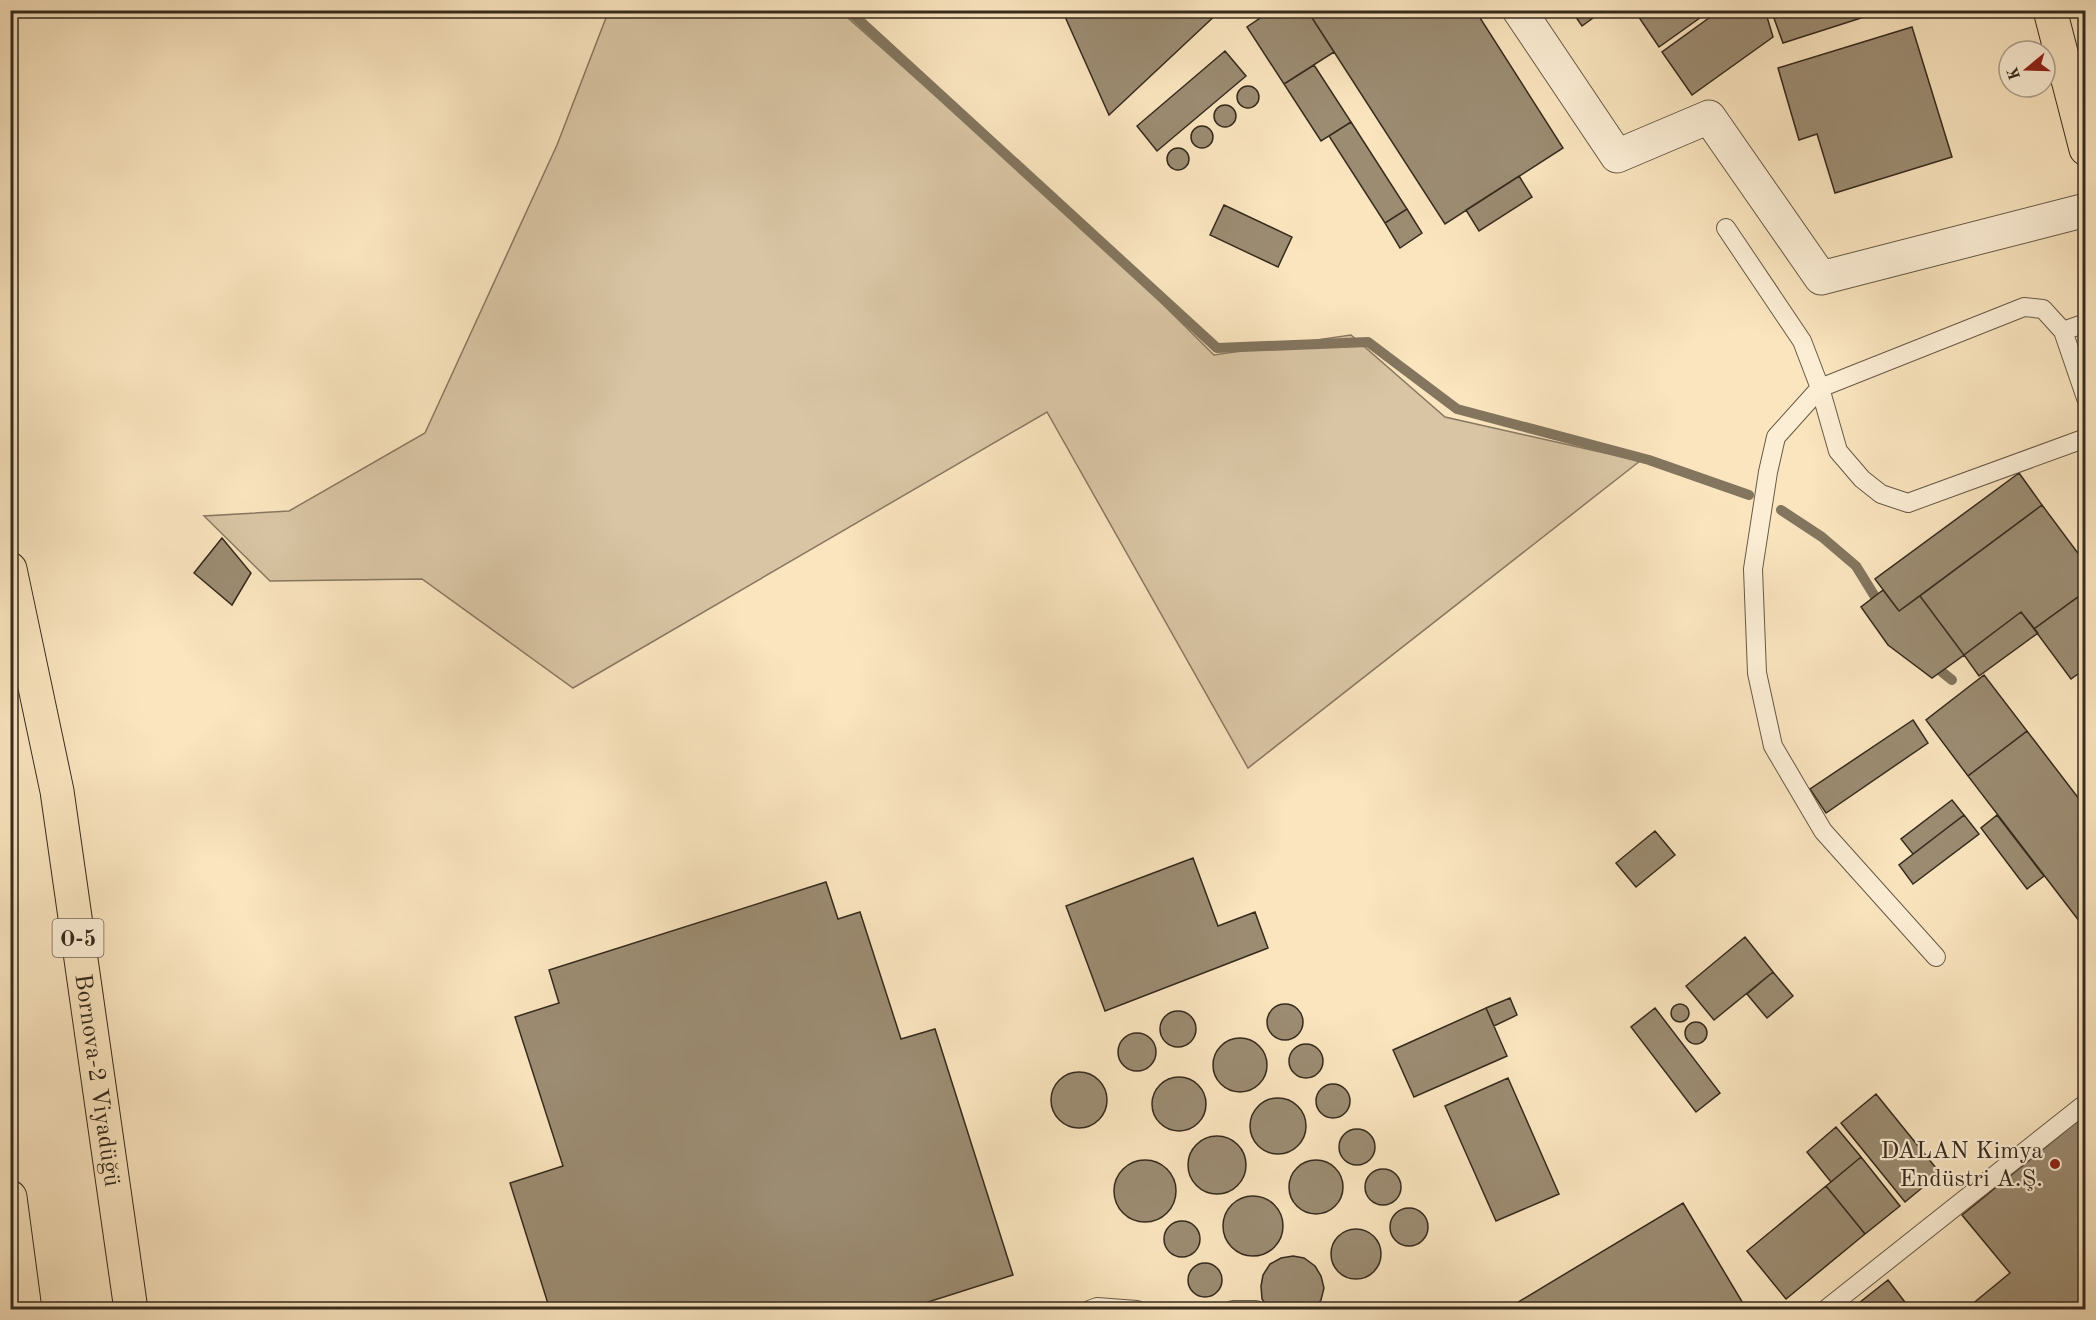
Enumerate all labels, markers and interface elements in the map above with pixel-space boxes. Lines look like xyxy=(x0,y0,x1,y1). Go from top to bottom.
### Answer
north arrow xyxy=(1997,39,2057,99)
text: K xyxy=(2005,65,2024,82)
road number: O-5 xyxy=(52,919,104,957)
street label: Bornova-2 Viyadüğü xyxy=(69,973,123,1188)
place label: DALAN Kimya Endüstri A.Ş. xyxy=(1880,1140,2043,1192)
marker: DALAN Kimya Endüstri A.Ş. xyxy=(2048,1157,2062,1171)

